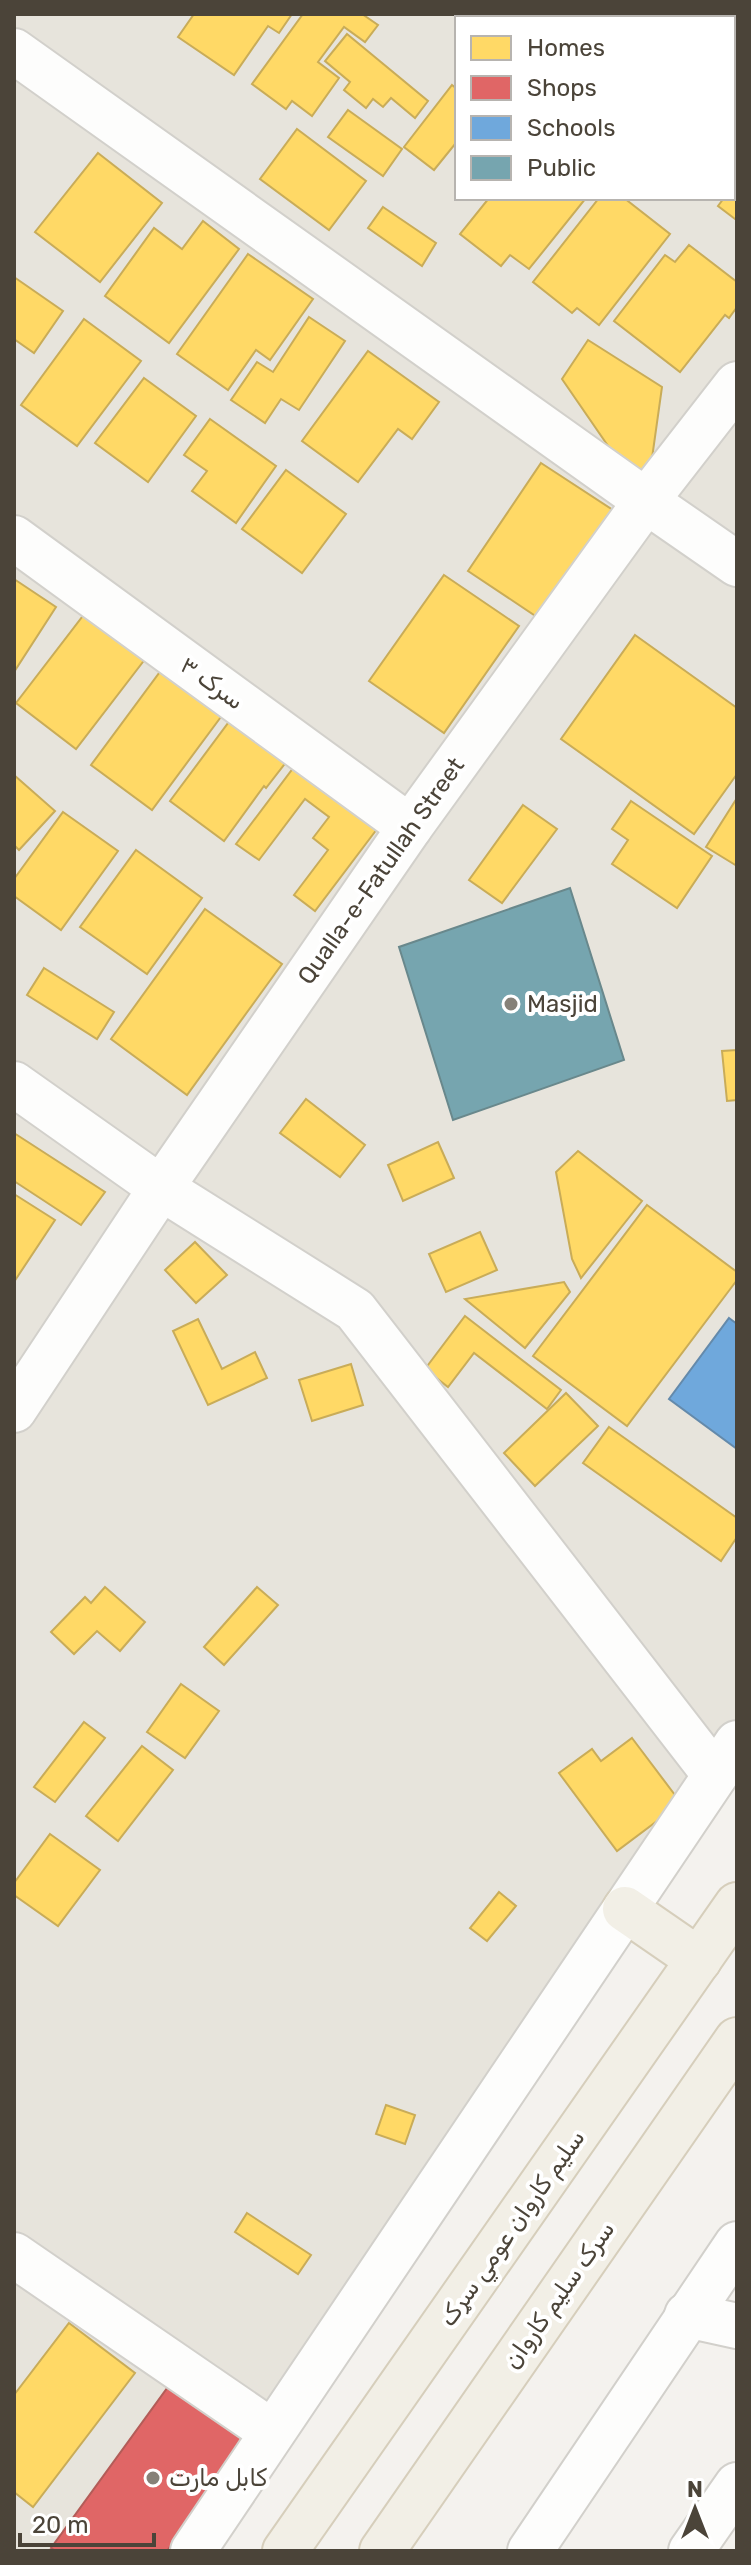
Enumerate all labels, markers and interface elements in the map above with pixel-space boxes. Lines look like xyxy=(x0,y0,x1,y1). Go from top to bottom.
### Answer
legend xyxy=(455,16,735,200)
text: Homes xyxy=(527,34,605,62)
text: Shops xyxy=(527,74,597,102)
text: Schools xyxy=(527,114,615,142)
text: Public xyxy=(527,154,596,182)
street label: سرک ۳ xyxy=(175,651,249,715)
street label: Qualla-e-Fatullah Street xyxy=(292,752,470,990)
place label: Masjid xyxy=(527,990,598,1018)
marker: Masjid xyxy=(502,995,520,1013)
street label: سلیم کاروان عومي سړک xyxy=(434,2124,594,2334)
street label: سرک سلیم کاروان xyxy=(498,2216,621,2375)
place label: کابل مارت xyxy=(169,2464,267,2492)
marker: کابل مارت xyxy=(144,2469,162,2487)
north arrow xyxy=(655,2469,735,2549)
text: N xyxy=(687,2476,703,2503)
scale bar xyxy=(20,2497,154,2547)
text: 20 m xyxy=(32,2511,89,2539)

